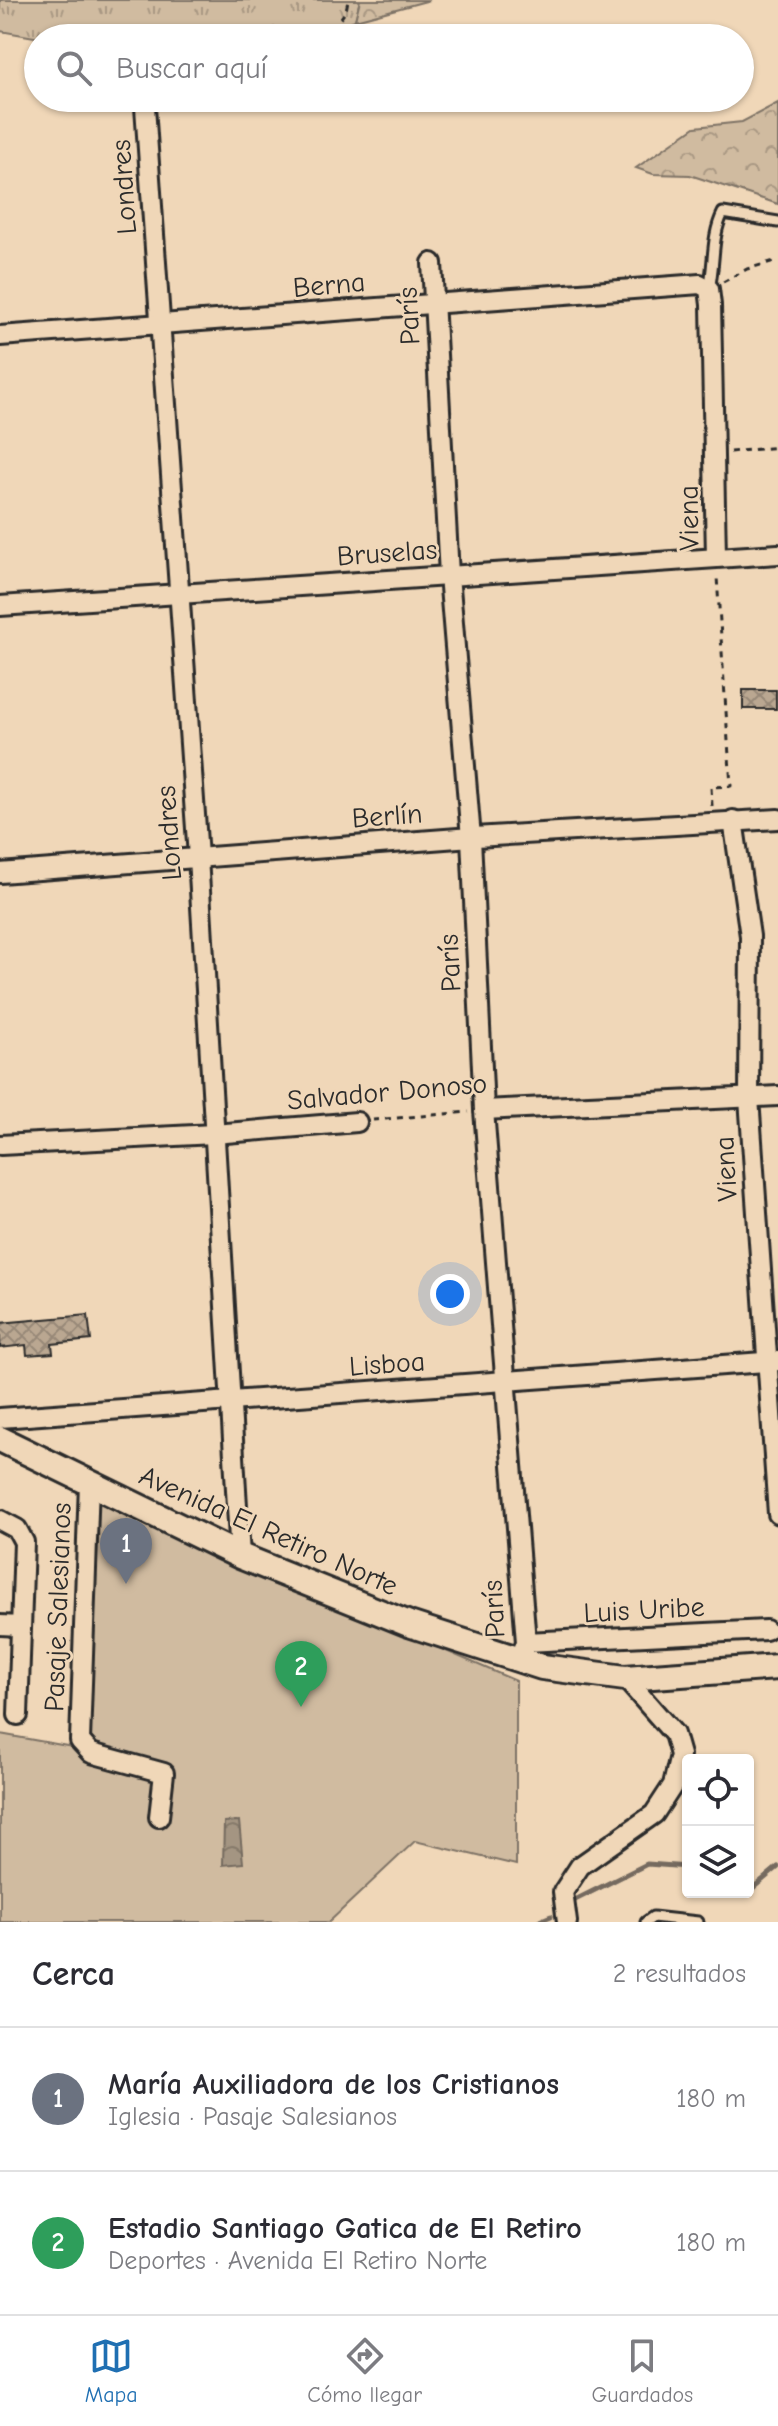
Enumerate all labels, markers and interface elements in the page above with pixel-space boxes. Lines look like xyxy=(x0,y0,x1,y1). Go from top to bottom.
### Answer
search box xyxy=(24,24,754,112)
icon: search xyxy=(52,46,96,90)
text: Buscar aquí xyxy=(116,51,267,86)
street label: Londres xyxy=(105,138,143,235)
street label: Berna xyxy=(292,266,367,304)
street label: París xyxy=(391,286,426,346)
street label: Viena xyxy=(672,485,706,551)
street label: Bruselas xyxy=(336,534,438,572)
street label: Londres xyxy=(150,784,188,881)
street label: Berlín xyxy=(351,798,423,834)
street label: París xyxy=(432,933,467,993)
street label: Salvador Donoso xyxy=(286,1067,488,1117)
street label: Viena xyxy=(708,1135,744,1202)
your location xyxy=(430,1274,470,1314)
street label: Lisboa xyxy=(348,1345,426,1383)
street label: Avenida El Retiro Norte xyxy=(134,1459,403,1602)
street label: Pasaje Salesianos xyxy=(38,1502,78,1712)
pin: 1 xyxy=(100,1518,152,1584)
street label: París xyxy=(476,1579,511,1639)
street label: Luis Uribe xyxy=(583,1591,705,1629)
pin: 2 xyxy=(275,1641,327,1707)
map controls xyxy=(682,1754,754,1898)
button: locate xyxy=(682,1754,754,1826)
button: layers xyxy=(682,1826,754,1898)
text: Cerca xyxy=(32,1954,115,1994)
text: 2 resultados xyxy=(613,1959,746,1989)
text: María Auxiliadora de los Cristianos xyxy=(108,2067,559,2102)
text: 1 xyxy=(53,2084,63,2114)
text: 180 m xyxy=(676,2084,746,2114)
text: Iglesia · Pasaje Salesianos xyxy=(108,2102,397,2132)
text: Estadio Santiago Gatica de El Retiro xyxy=(108,2211,582,2246)
text: 2 xyxy=(52,2228,64,2258)
text: 180 m xyxy=(676,2228,746,2258)
text: Deportes · Avenida El Retiro Norte xyxy=(108,2246,487,2276)
tab: Mapa xyxy=(85,2334,138,2408)
tab: Cómo llegar xyxy=(307,2334,422,2408)
tab: Guardados xyxy=(591,2334,693,2408)

